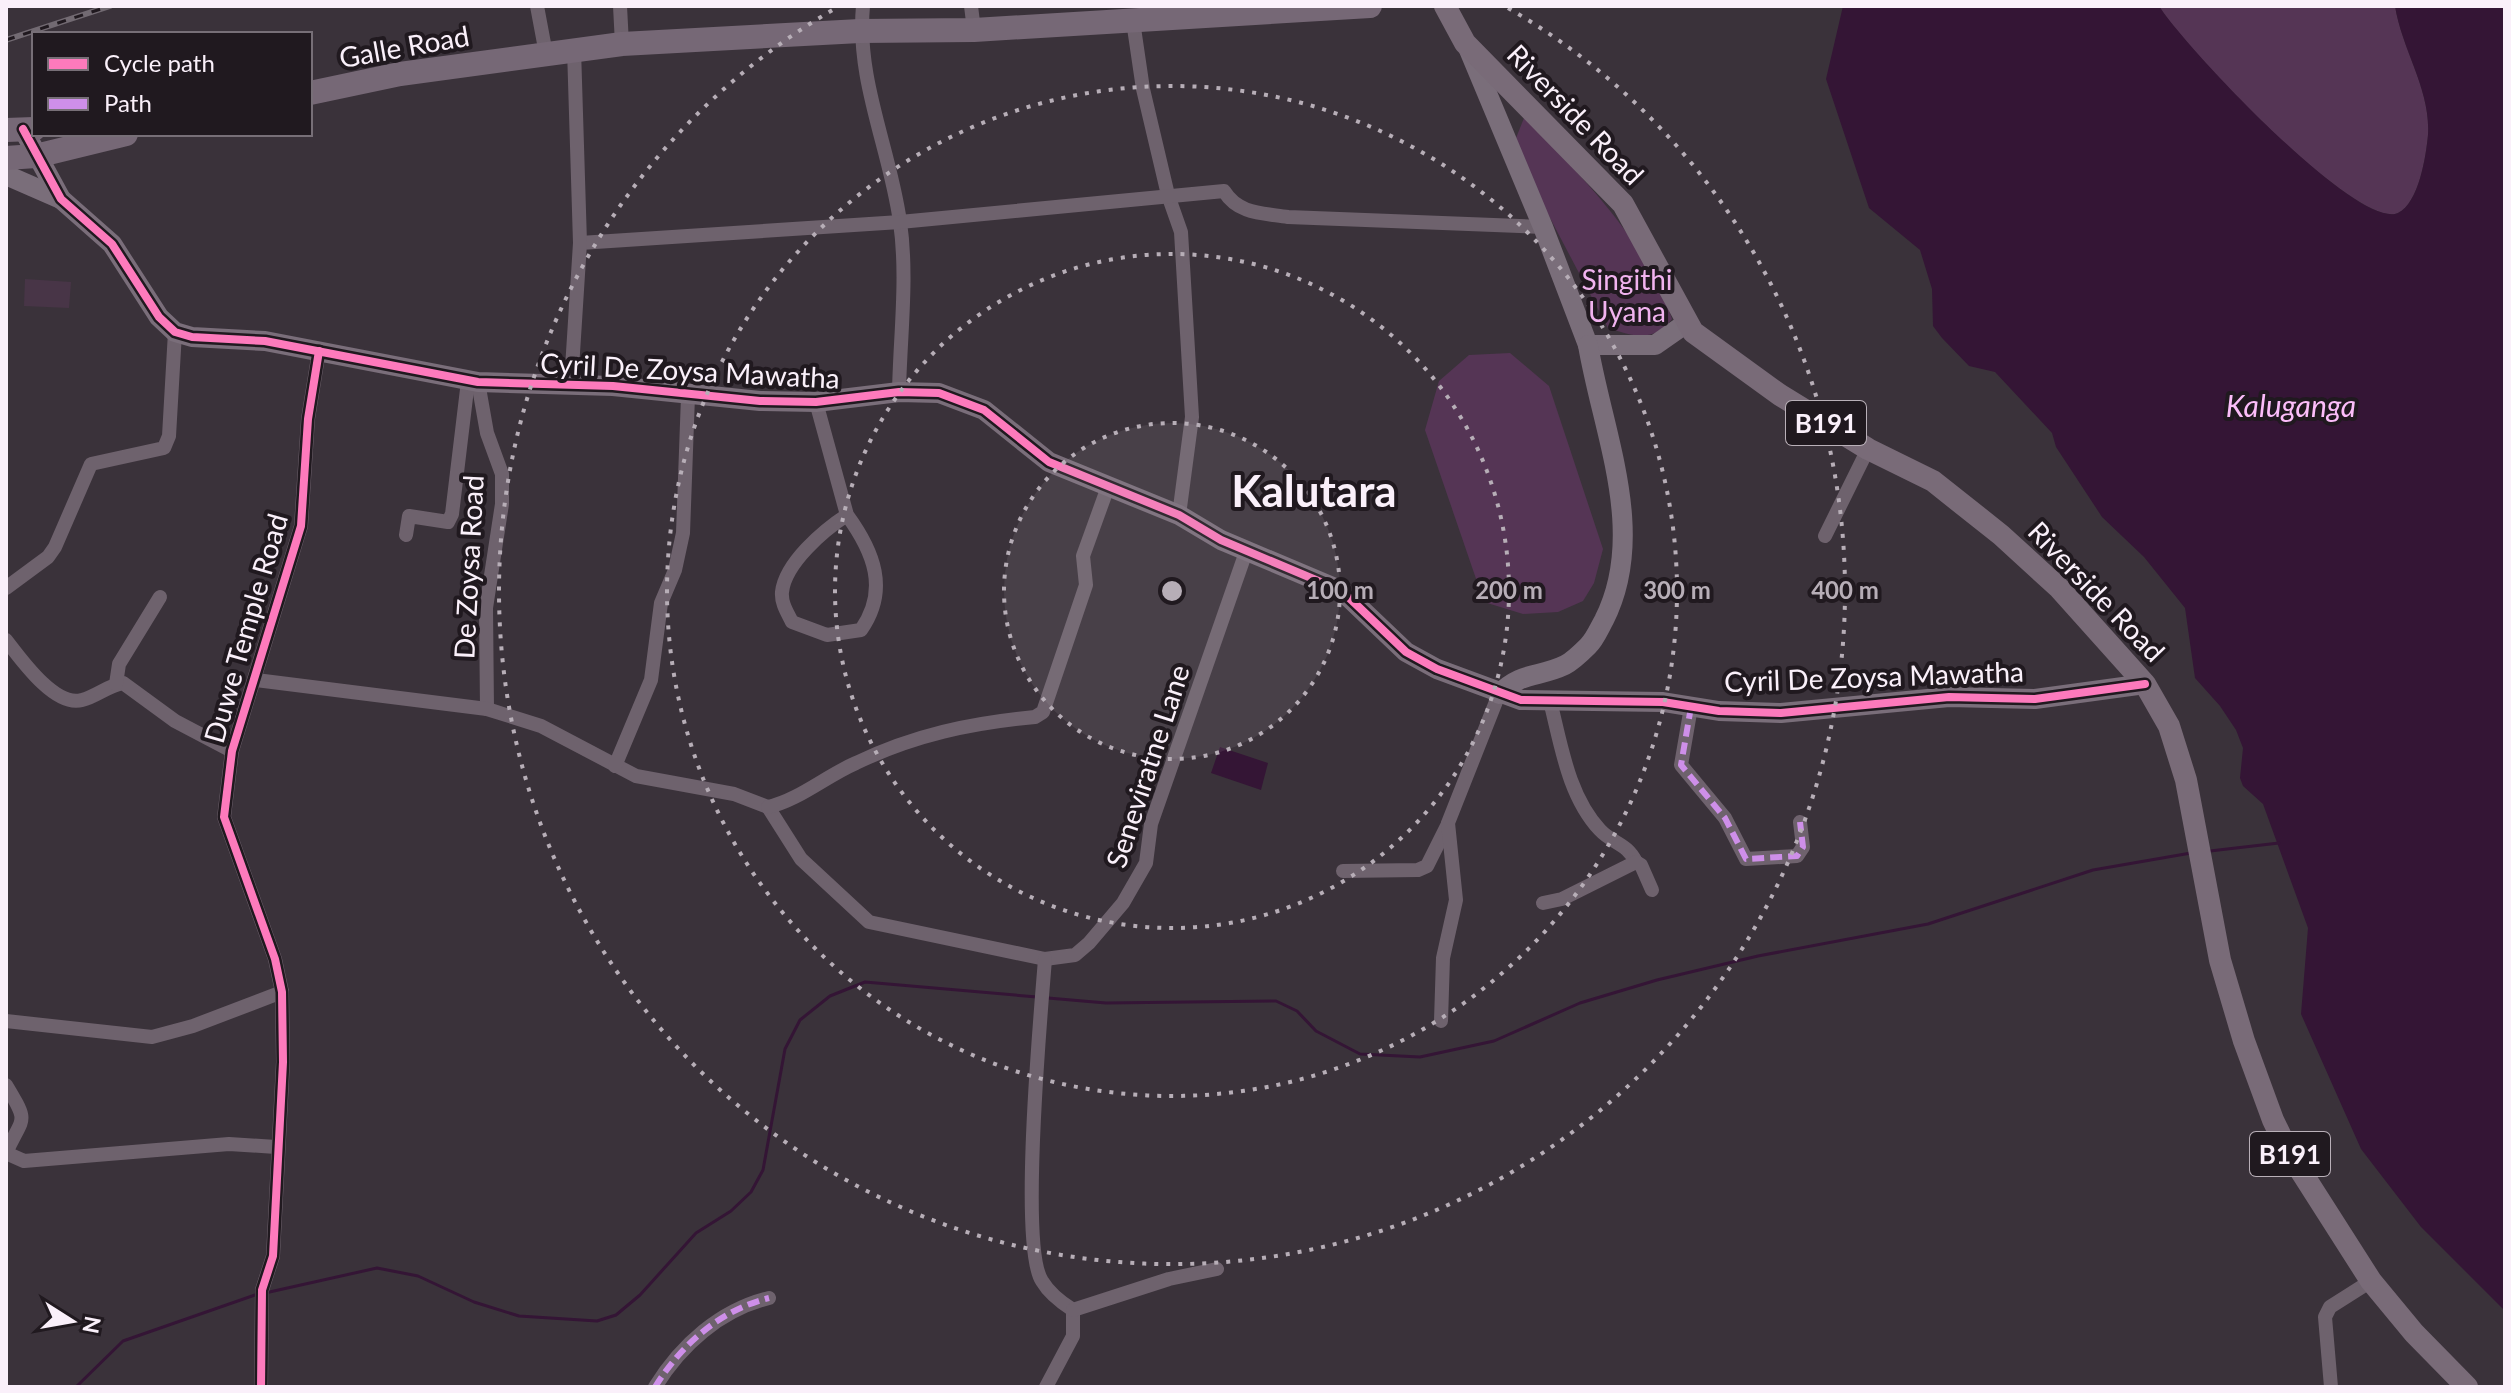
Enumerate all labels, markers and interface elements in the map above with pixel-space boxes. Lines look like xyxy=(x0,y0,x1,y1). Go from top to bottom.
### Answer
street label: Galle Road xyxy=(336,18,472,74)
legend xyxy=(32,32,312,136)
street label: Riverside Road xyxy=(1501,37,1651,191)
text: Cycle path xyxy=(104,48,215,77)
text: Path xyxy=(104,88,152,117)
park label: Singithi Uyana xyxy=(1581,262,1673,328)
street label: Cyril De Zoysa Mawatha xyxy=(539,345,841,395)
water label: Kaluganga xyxy=(2226,387,2356,423)
road number: B191 xyxy=(1786,401,1866,445)
district label: Kalutara xyxy=(1231,464,1397,516)
street label: De Zoysa Road xyxy=(446,474,490,660)
street label: Duwe Temple Road xyxy=(196,509,294,747)
street label: Riverside Road xyxy=(2022,514,2172,668)
text: 100 m xyxy=(1306,575,1374,604)
text: 200 m xyxy=(1475,575,1543,604)
text: 300 m xyxy=(1643,575,1711,604)
text: 400 m xyxy=(1811,575,1879,604)
centre of rings xyxy=(1158,577,1186,605)
street label: Cyril De Zoysa Mawatha xyxy=(1724,654,2024,698)
street label: Seneviratne Lane xyxy=(1098,660,1196,872)
road number: B191 xyxy=(2250,1132,2330,1176)
north arrow xyxy=(32,1281,112,1361)
text: N xyxy=(77,1314,107,1336)

